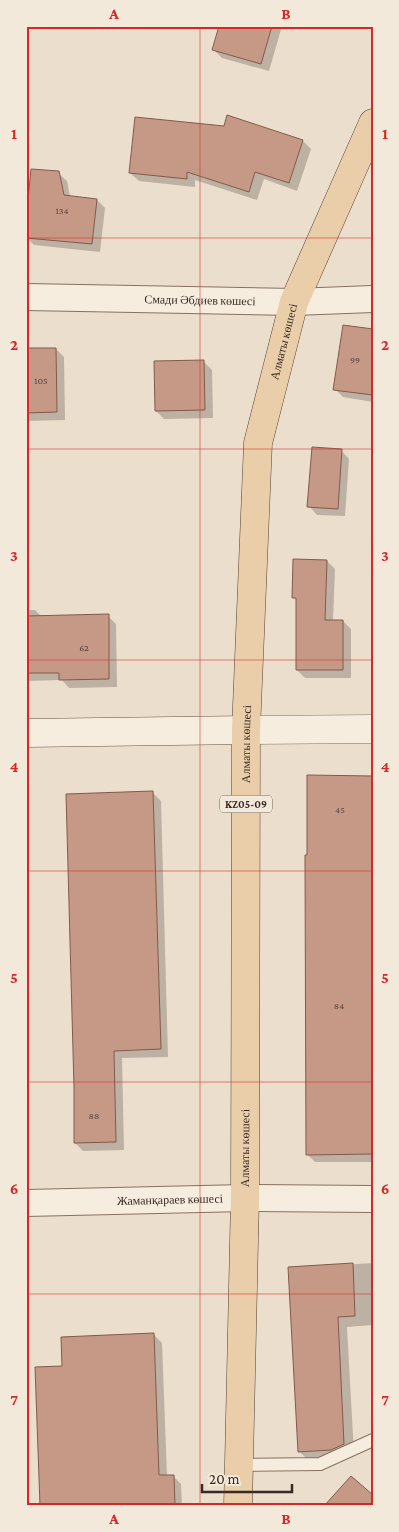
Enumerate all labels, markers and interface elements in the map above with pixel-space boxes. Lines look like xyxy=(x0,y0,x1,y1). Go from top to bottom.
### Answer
text: A xyxy=(108,5,119,22)
text: B xyxy=(281,5,291,22)
text: 1 xyxy=(11,125,17,142)
text: 1 xyxy=(382,125,388,142)
house number: 134 xyxy=(55,205,69,216)
street label: Смади Әбдиев көшесі xyxy=(144,292,256,308)
street label: Алматы көшесі xyxy=(267,301,301,381)
text: 2 xyxy=(10,336,18,353)
text: 2 xyxy=(381,336,389,353)
house number: 99 xyxy=(350,354,360,365)
house number: 105 xyxy=(34,375,48,386)
text: 3 xyxy=(10,547,18,564)
text: 3 xyxy=(381,547,389,564)
house number: 62 xyxy=(79,642,89,653)
street label: Алматы көшесі xyxy=(239,704,254,783)
text: 4 xyxy=(10,758,19,775)
text: 4 xyxy=(381,758,390,775)
road number: KZ05-09 xyxy=(220,796,272,812)
house number: 45 xyxy=(335,804,345,815)
text: 5 xyxy=(10,969,18,986)
text: 5 xyxy=(381,969,389,986)
house number: 84 xyxy=(334,1000,344,1011)
street label: Алматы көшесі xyxy=(238,1108,252,1187)
house number: 88 xyxy=(89,1110,99,1121)
text: 6 xyxy=(10,1180,18,1197)
text: 6 xyxy=(381,1180,389,1197)
street label: Жаманқараев көшесі xyxy=(117,1191,224,1208)
text: 7 xyxy=(10,1391,18,1408)
text: 7 xyxy=(381,1391,389,1408)
scale bar xyxy=(202,1462,292,1494)
text: 20 m xyxy=(209,1471,240,1487)
text: A xyxy=(108,1510,119,1527)
text: B xyxy=(281,1510,291,1527)

